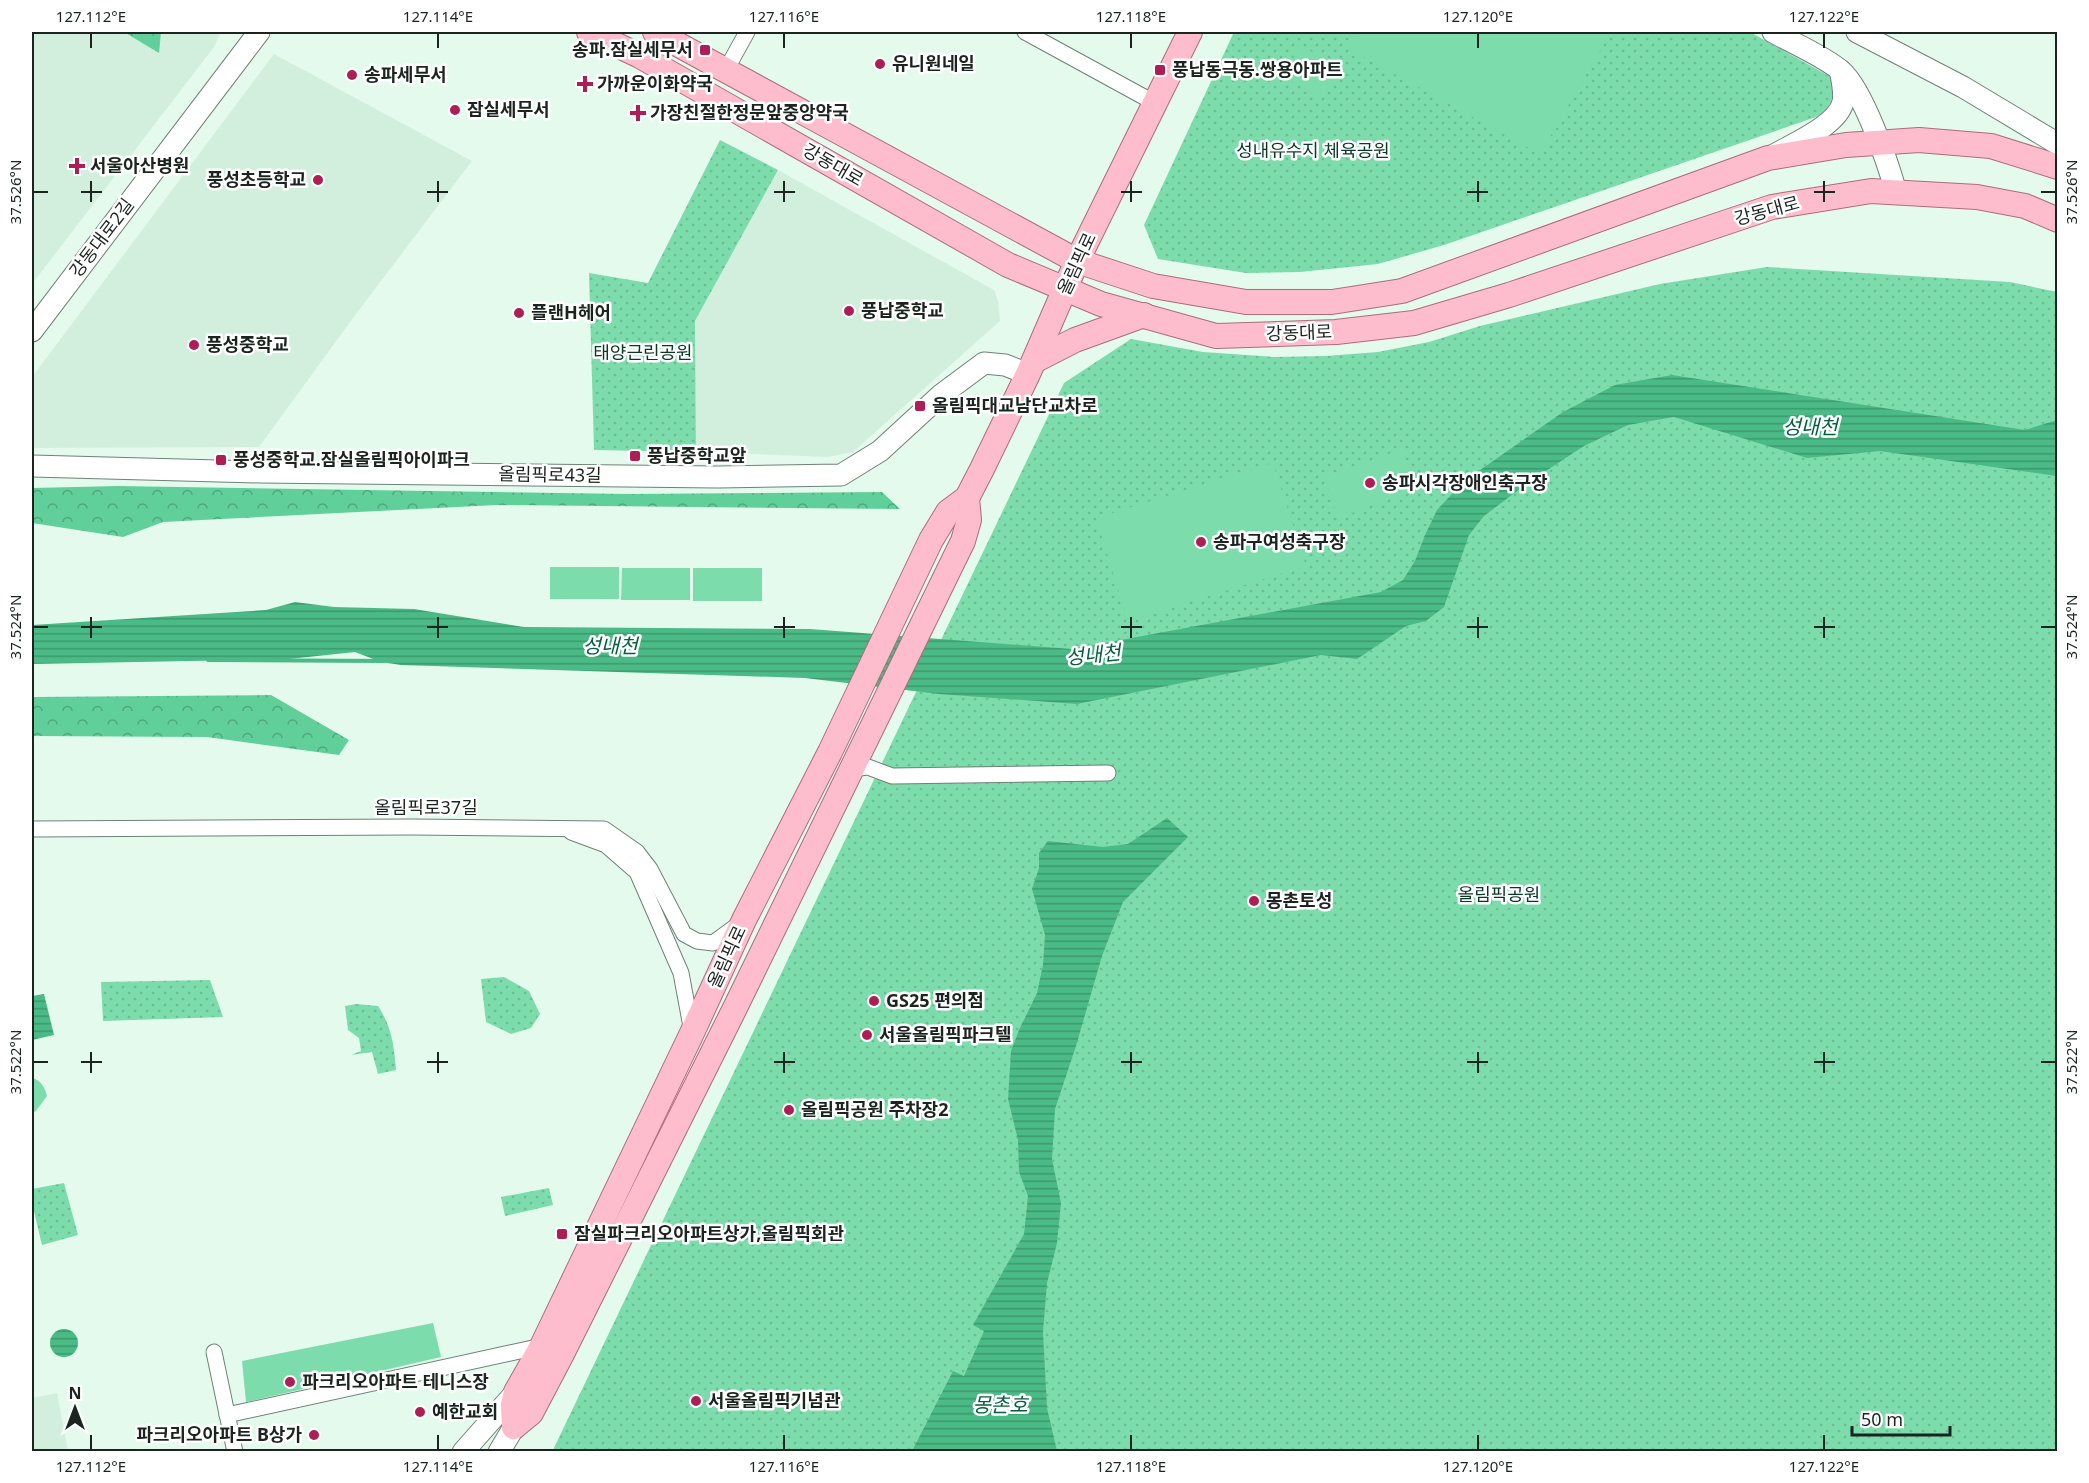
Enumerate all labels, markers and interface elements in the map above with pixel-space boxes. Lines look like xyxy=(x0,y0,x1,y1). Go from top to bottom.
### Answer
text: 127.112°E xyxy=(56,6,126,26)
text: 127.114°E xyxy=(403,6,473,26)
text: 127.116°E xyxy=(749,6,819,26)
text: 127.118°E xyxy=(1096,6,1166,26)
text: 127.120°E xyxy=(1443,6,1513,26)
text: 127.122°E xyxy=(1789,6,1859,26)
place label: 송파.잠실세무서 xyxy=(572,37,693,61)
marker: 송파.잠실세무서 xyxy=(698,43,712,57)
place label: 유니원네일 xyxy=(892,51,975,75)
marker: 유니원네일 xyxy=(873,57,887,71)
place label: 풍납동극동.쌍용아파트 xyxy=(1172,57,1343,81)
place label: 송파세무서 xyxy=(364,62,447,86)
marker: 풍납동극동.쌍용아파트 xyxy=(1153,63,1167,77)
marker: 송파세무서 xyxy=(345,68,359,82)
place label: 가까운이화약국 xyxy=(597,71,713,95)
marker: 가까운이화약국 xyxy=(578,77,592,91)
place label: 잠실세무서 xyxy=(467,97,550,121)
place label: 가장친절한정문앞중앙약국 xyxy=(650,100,849,124)
marker: 잠실세무서 xyxy=(448,103,462,117)
marker: 가장친절한정문앞중앙약국 xyxy=(631,106,645,120)
street label: 강동대로 xyxy=(799,137,868,191)
park label: 성내유수지 체육공원 xyxy=(1236,138,1390,162)
place label: 서울아산병원 xyxy=(90,153,189,177)
marker: 서울아산병원 xyxy=(68,157,86,175)
text: 37.526°N xyxy=(5,160,25,224)
text: 37.526°N xyxy=(2061,160,2081,224)
place label: 풍성초등학교 xyxy=(207,167,306,191)
marker: 풍성초등학교 xyxy=(311,173,325,187)
street label: 강동대로 xyxy=(1732,190,1802,230)
street label: 강동대로2길 xyxy=(64,193,139,282)
street label: 올림픽로 xyxy=(1051,228,1101,299)
place label: 풍납중학교 xyxy=(861,298,944,322)
place label: 플랜H헤어 xyxy=(531,300,611,324)
marker: 풍납중학교 xyxy=(842,304,856,318)
marker: 플랜H헤어 xyxy=(512,306,526,320)
street label: 강동대로 xyxy=(1265,319,1332,345)
place label: 풍성중학교 xyxy=(206,332,289,356)
marker: 풍성중학교 xyxy=(187,338,201,352)
park label: 태양근린공원 xyxy=(593,340,693,364)
place label: 올림픽대교남단교차로 xyxy=(932,393,1098,417)
marker: 올림픽대교남단교차로 xyxy=(913,399,927,413)
water label: 성내천 xyxy=(1782,413,1840,440)
place label: 풍납중학교앞 xyxy=(647,443,747,467)
place label: 풍성중학교.잠실올림픽아이파크 xyxy=(233,447,470,471)
marker: 풍납중학교앞 xyxy=(628,449,642,463)
marker: 풍성중학교.잠실올림픽아이파크 xyxy=(214,453,228,467)
street label: 올림픽로43길 xyxy=(498,461,602,487)
place label: 송파시각장애인축구장 xyxy=(1382,470,1548,494)
marker: 송파시각장애인축구장 xyxy=(1363,476,1377,490)
place label: 송파구여성축구장 xyxy=(1213,529,1346,553)
marker: 송파구여성축구장 xyxy=(1194,535,1208,549)
text: 37.524°N xyxy=(5,595,25,659)
text: 37.524°N xyxy=(2061,595,2081,659)
water label: 성내천 xyxy=(582,632,640,659)
water label: 성내천 xyxy=(1064,638,1124,671)
street label: 올림픽로37길 xyxy=(374,795,478,819)
park label: 올림픽공원 xyxy=(1458,882,1540,906)
place label: 몽촌토성 xyxy=(1266,888,1332,912)
marker: 몽촌토성 xyxy=(1247,894,1261,908)
street label: 올림픽로 xyxy=(701,921,751,992)
place label: GS25 편의점 xyxy=(886,988,984,1012)
marker: GS25 편의점 xyxy=(867,994,881,1008)
place label: 서울올림픽파크텔 xyxy=(879,1022,1011,1046)
marker: 서울올림픽파크텔 xyxy=(860,1028,874,1042)
text: 37.522°N xyxy=(5,1030,25,1094)
text: 37.522°N xyxy=(2061,1030,2081,1094)
place label: 올림픽공원 주차장2 xyxy=(801,1097,948,1121)
marker: 올림픽공원 주차장2 xyxy=(782,1103,796,1117)
place label: 잠실파크리오아파트상가,올림픽회관 xyxy=(574,1221,845,1245)
marker: 잠실파크리오아파트상가,올림픽회관 xyxy=(555,1227,569,1241)
place label: 파크리오아파트 테니스장 xyxy=(302,1369,489,1393)
marker: 파크리오아파트 테니스장 xyxy=(283,1375,297,1389)
north arrow xyxy=(45,1378,105,1438)
text: N xyxy=(68,1382,82,1404)
place label: 서울올림픽기념관 xyxy=(708,1388,841,1412)
water label: 몽촌호 xyxy=(972,1391,1029,1418)
marker: 서울올림픽기념관 xyxy=(689,1394,703,1408)
place label: 예한교회 xyxy=(432,1399,498,1423)
scale bar xyxy=(1852,1399,1950,1437)
marker: 예한교회 xyxy=(413,1405,427,1419)
text: 50 m xyxy=(1861,1407,1903,1431)
place label: 파크리오아파트 B상가 xyxy=(136,1422,302,1446)
marker: 파크리오아파트 B상가 xyxy=(307,1428,321,1442)
text: 127.112°E xyxy=(56,1456,126,1476)
text: 127.114°E xyxy=(403,1456,473,1476)
text: 127.116°E xyxy=(749,1456,819,1476)
text: 127.118°E xyxy=(1096,1456,1166,1476)
text: 127.120°E xyxy=(1443,1456,1513,1476)
text: 127.122°E xyxy=(1789,1456,1859,1476)

